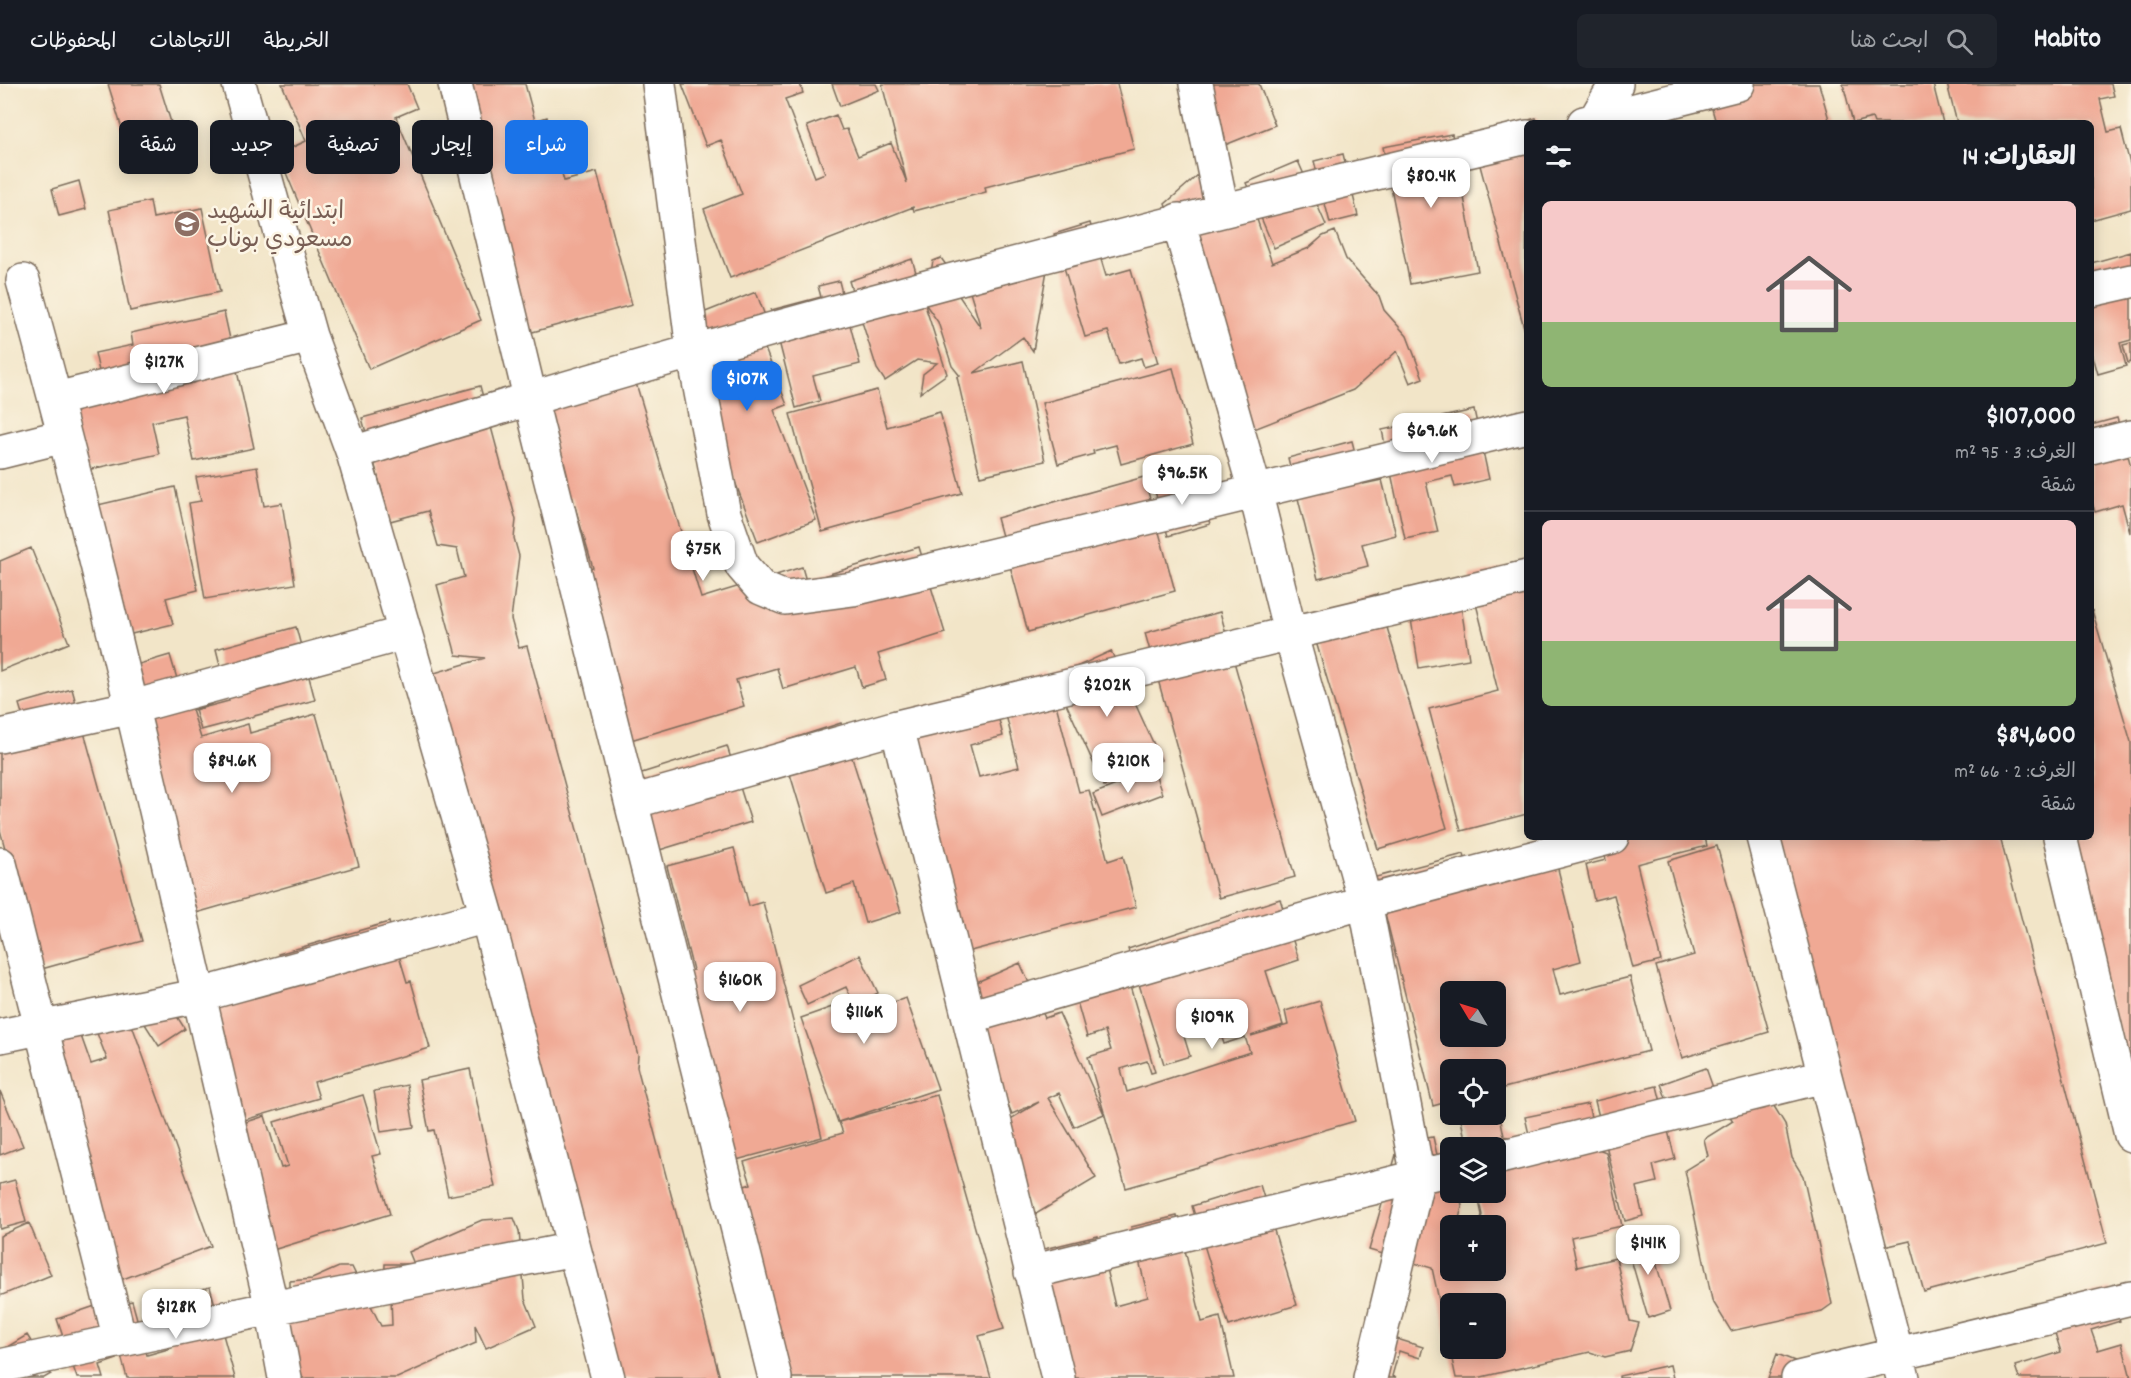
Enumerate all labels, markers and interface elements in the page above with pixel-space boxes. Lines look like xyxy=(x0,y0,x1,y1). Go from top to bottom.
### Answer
search box xyxy=(1577,14,1997,68)
text: Habito xyxy=(2033,21,2101,61)
icon: search xyxy=(1943,25,1976,58)
text: ابحث هنا xyxy=(1850,27,1928,58)
text: المحفوظات xyxy=(30,28,116,58)
text: الاتجاهات xyxy=(149,28,231,58)
text: الخريطة xyxy=(264,28,329,58)
chip: شقة xyxy=(119,120,198,174)
chip: جديد xyxy=(210,120,294,174)
chip: تصفية xyxy=(306,120,400,174)
chip: إيجار xyxy=(412,120,493,174)
chip: شراء xyxy=(505,120,588,174)
icon: filters xyxy=(1542,140,1575,173)
text: العقارات: 14 xyxy=(1962,140,2076,177)
pin: $80.4K xyxy=(1382,158,1480,209)
text: $80.4K xyxy=(1406,163,1456,191)
place label: ابتدائية الشهيد مسعودي بوناب xyxy=(207,196,353,258)
school or university icon: ابتدائية الشهيد مسعودي بوناب xyxy=(172,209,202,239)
icon: home xyxy=(1755,240,1863,348)
pin: $127K xyxy=(122,344,206,395)
text: $127K xyxy=(144,349,184,377)
pin: $107K xyxy=(705,361,789,412)
text: $107K xyxy=(726,366,768,394)
text: $107,000 xyxy=(1986,399,2076,436)
pin: $69.6K xyxy=(1383,413,1481,464)
text: $69.6K xyxy=(1406,418,1458,446)
text: الغرف: 3 · 95 m² xyxy=(1955,440,2076,468)
pin: $96.5K xyxy=(1133,455,1231,506)
text: $96.5K xyxy=(1157,460,1207,488)
text: شقة xyxy=(2041,473,2076,501)
pin: $75K xyxy=(667,531,739,582)
text: $75K xyxy=(685,536,721,564)
icon: home xyxy=(1755,559,1863,667)
pin: $202K xyxy=(1065,667,1149,718)
text: $202K xyxy=(1083,672,1131,700)
text: $84,600 xyxy=(1996,718,2076,755)
pin: $84.6K xyxy=(183,743,281,794)
pin: $210K xyxy=(1086,743,1170,794)
text: $84.6K xyxy=(208,748,256,776)
text: $210K xyxy=(1106,748,1150,776)
text: الغرف: 2 · 66 m² xyxy=(1954,759,2076,787)
text: شقة xyxy=(2041,792,2076,820)
pin: $160K xyxy=(698,962,782,1013)
text: $160K xyxy=(718,967,762,995)
north arrow xyxy=(1440,981,1506,1047)
map controls xyxy=(1440,981,1506,1359)
pin: $116K xyxy=(822,994,906,1045)
text: $116K xyxy=(845,999,883,1027)
pin: $109K xyxy=(1170,999,1254,1050)
text: $109K xyxy=(1190,1004,1234,1032)
button: locate xyxy=(1440,1059,1506,1125)
button: layers xyxy=(1440,1137,1506,1203)
button: + xyxy=(1440,1215,1506,1281)
pin: $141K xyxy=(1606,1225,1690,1276)
text: $141K xyxy=(1630,1230,1666,1258)
pin: $128K xyxy=(134,1289,218,1340)
button: − xyxy=(1440,1293,1506,1359)
text: $128K xyxy=(156,1294,196,1322)

